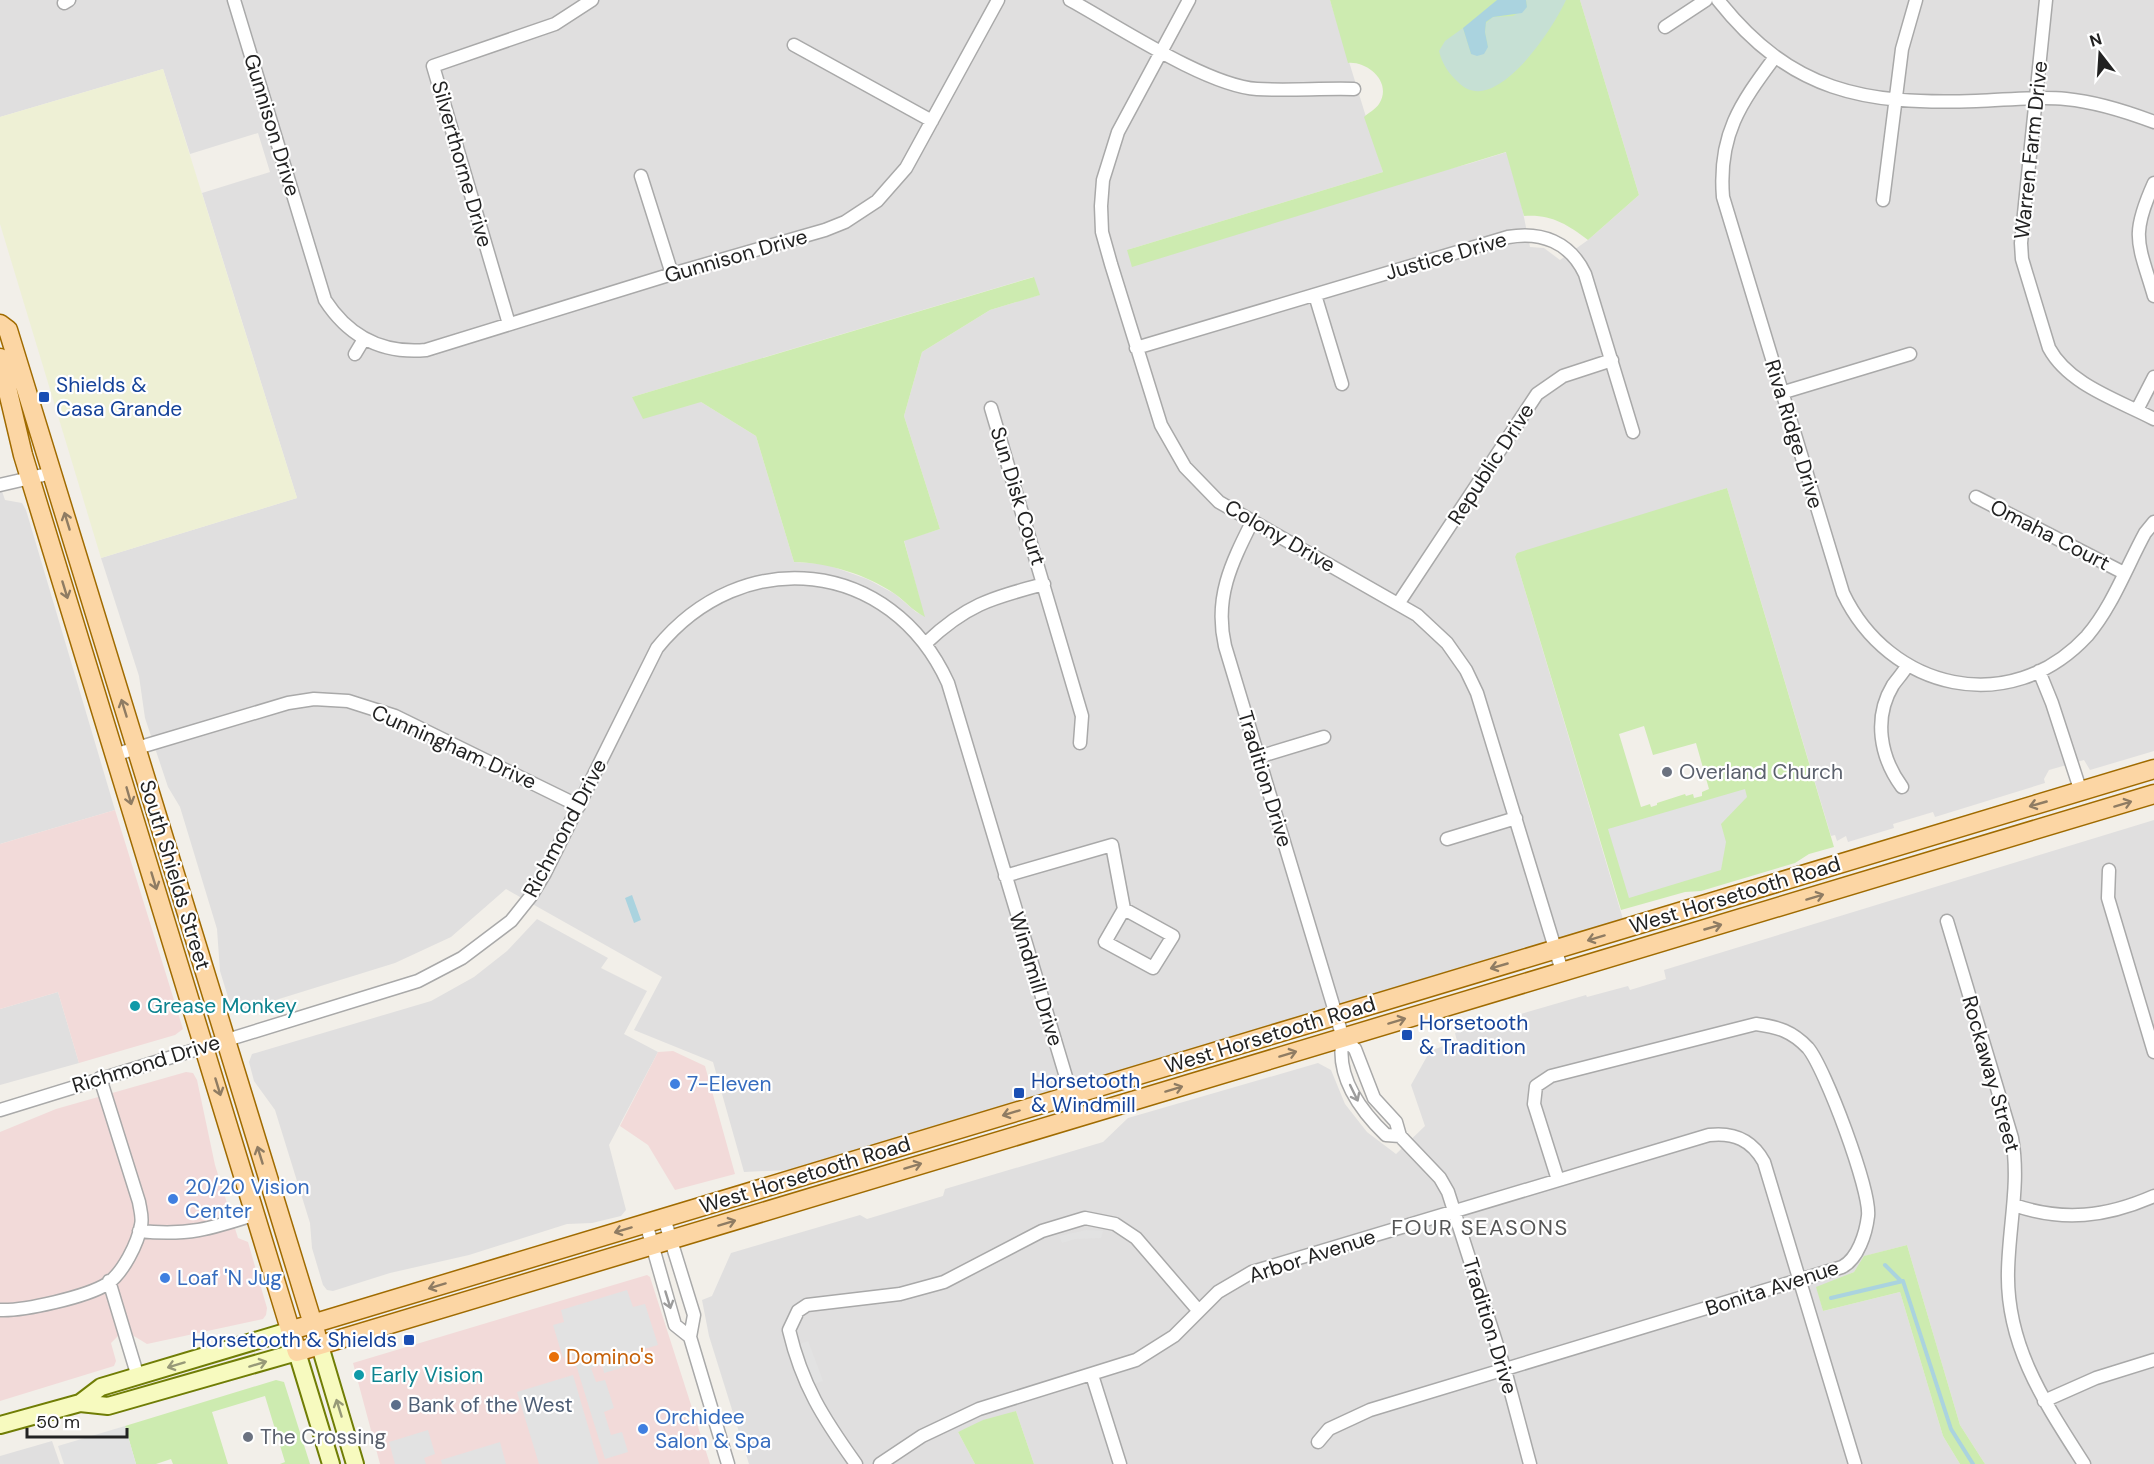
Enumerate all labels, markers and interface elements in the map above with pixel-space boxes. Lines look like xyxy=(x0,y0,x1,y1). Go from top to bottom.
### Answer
north arrow xyxy=(2070,24,2130,84)
text: N xyxy=(2087,28,2104,52)
street label: Gunnison Drive xyxy=(237,50,307,200)
street label: Warren Farm Drive xyxy=(2008,59,2054,241)
street label: Silverthorne Drive xyxy=(425,77,499,251)
street label: Gunnison Drive xyxy=(661,222,811,290)
street label: Justice Drive xyxy=(1382,225,1510,287)
street label: Riva Ridge Drive xyxy=(1758,356,1830,512)
place label: Shields & Casa Grande xyxy=(56,371,182,423)
marker: Shields & Casa Grande xyxy=(37,390,51,404)
street label: Republic Drive xyxy=(1441,398,1541,530)
street label: Sun Disk Court xyxy=(984,423,1052,569)
street label: Colony Drive xyxy=(1220,493,1340,579)
street label: Omaha Court xyxy=(1985,493,2115,577)
one-way arrow xyxy=(61,512,72,531)
one-way arrow xyxy=(61,580,72,599)
street label: Cunningham Drive xyxy=(367,698,541,796)
one-way arrow xyxy=(118,699,129,718)
street label: Tradition Drive xyxy=(1231,707,1299,851)
street label: Richmond Drive xyxy=(517,754,613,902)
place label: Overland Church xyxy=(1679,758,1843,786)
marker: Overland Church xyxy=(1660,765,1674,779)
street label: South Shields Street xyxy=(133,777,217,973)
one-way arrow xyxy=(124,786,135,805)
one-way arrow xyxy=(2113,798,2132,809)
one-way arrow xyxy=(2029,799,2048,810)
street label: West Horsetooth Road xyxy=(1626,850,1844,940)
one-way arrow xyxy=(150,871,161,890)
one-way arrow xyxy=(1805,890,1824,901)
street label: Windmill Drive xyxy=(1002,908,1070,1050)
one-way arrow xyxy=(1703,921,1722,932)
one-way arrow xyxy=(1587,933,1606,944)
one-way arrow xyxy=(1490,961,1509,972)
street label: West Horsetooth Road xyxy=(1161,990,1379,1080)
place label: Grease Monkey xyxy=(147,992,297,1020)
street label: Rockaway Street xyxy=(1955,992,2027,1156)
marker: Grease Monkey xyxy=(128,999,142,1013)
place label: Horsetooth & Tradition xyxy=(1419,1009,1528,1061)
one-way arrow xyxy=(1387,1015,1406,1026)
street label: Richmond Drive xyxy=(69,1028,223,1100)
marker: Horsetooth & Tradition xyxy=(1400,1028,1414,1042)
one-way arrow xyxy=(1278,1048,1297,1059)
place label: Horsetooth & Windmill xyxy=(1031,1067,1140,1119)
place label: 7-Eleven xyxy=(687,1070,771,1098)
one-way arrow xyxy=(213,1077,224,1096)
marker: 7-Eleven xyxy=(668,1077,682,1091)
one-way arrow xyxy=(1164,1082,1183,1093)
one-way arrow xyxy=(1348,1084,1360,1102)
marker: Horsetooth & Windmill xyxy=(1012,1086,1026,1100)
one-way arrow xyxy=(1002,1108,1021,1119)
street label: West Horsetooth Road xyxy=(696,1130,914,1220)
one-way arrow xyxy=(254,1146,265,1165)
one-way arrow xyxy=(903,1160,922,1171)
place label: 20/20 Vision Center xyxy=(185,1173,310,1225)
marker: 20/20 Vision Center xyxy=(166,1192,180,1206)
district label: FOUR SEASONS xyxy=(1391,1213,1569,1242)
one-way arrow xyxy=(717,1217,736,1228)
street label: Arbor Avenue xyxy=(1245,1222,1379,1290)
one-way arrow xyxy=(614,1225,633,1236)
street label: Bonita Avenue xyxy=(1702,1253,1842,1323)
street label: Tradition Drive xyxy=(1456,1254,1524,1398)
place label: Loaf 'N Jug xyxy=(177,1264,282,1292)
marker: Loaf 'N Jug xyxy=(158,1271,172,1285)
one-way arrow xyxy=(428,1281,447,1292)
one-way arrow xyxy=(663,1290,674,1309)
place label: Horsetooth & Shields xyxy=(191,1326,397,1354)
marker: Horsetooth & Shields xyxy=(402,1333,416,1347)
place label: Domino's xyxy=(566,1343,654,1371)
marker: Domino's xyxy=(547,1350,561,1364)
one-way arrow xyxy=(248,1358,267,1369)
one-way arrow xyxy=(167,1360,186,1371)
place label: Early Vision xyxy=(371,1361,483,1389)
marker: Early Vision xyxy=(352,1368,366,1382)
place label: Bank of the West xyxy=(408,1391,573,1419)
marker: Bank of the West xyxy=(389,1398,403,1412)
one-way arrow xyxy=(332,1399,343,1418)
scale bar xyxy=(27,1401,128,1439)
place label: Orchidee Salon & Spa xyxy=(655,1403,771,1455)
text: 50 m xyxy=(36,1410,80,1434)
marker: Orchidee Salon & Spa xyxy=(636,1422,650,1436)
place label: The Crossing xyxy=(260,1423,386,1451)
marker: The Crossing xyxy=(241,1430,255,1444)

